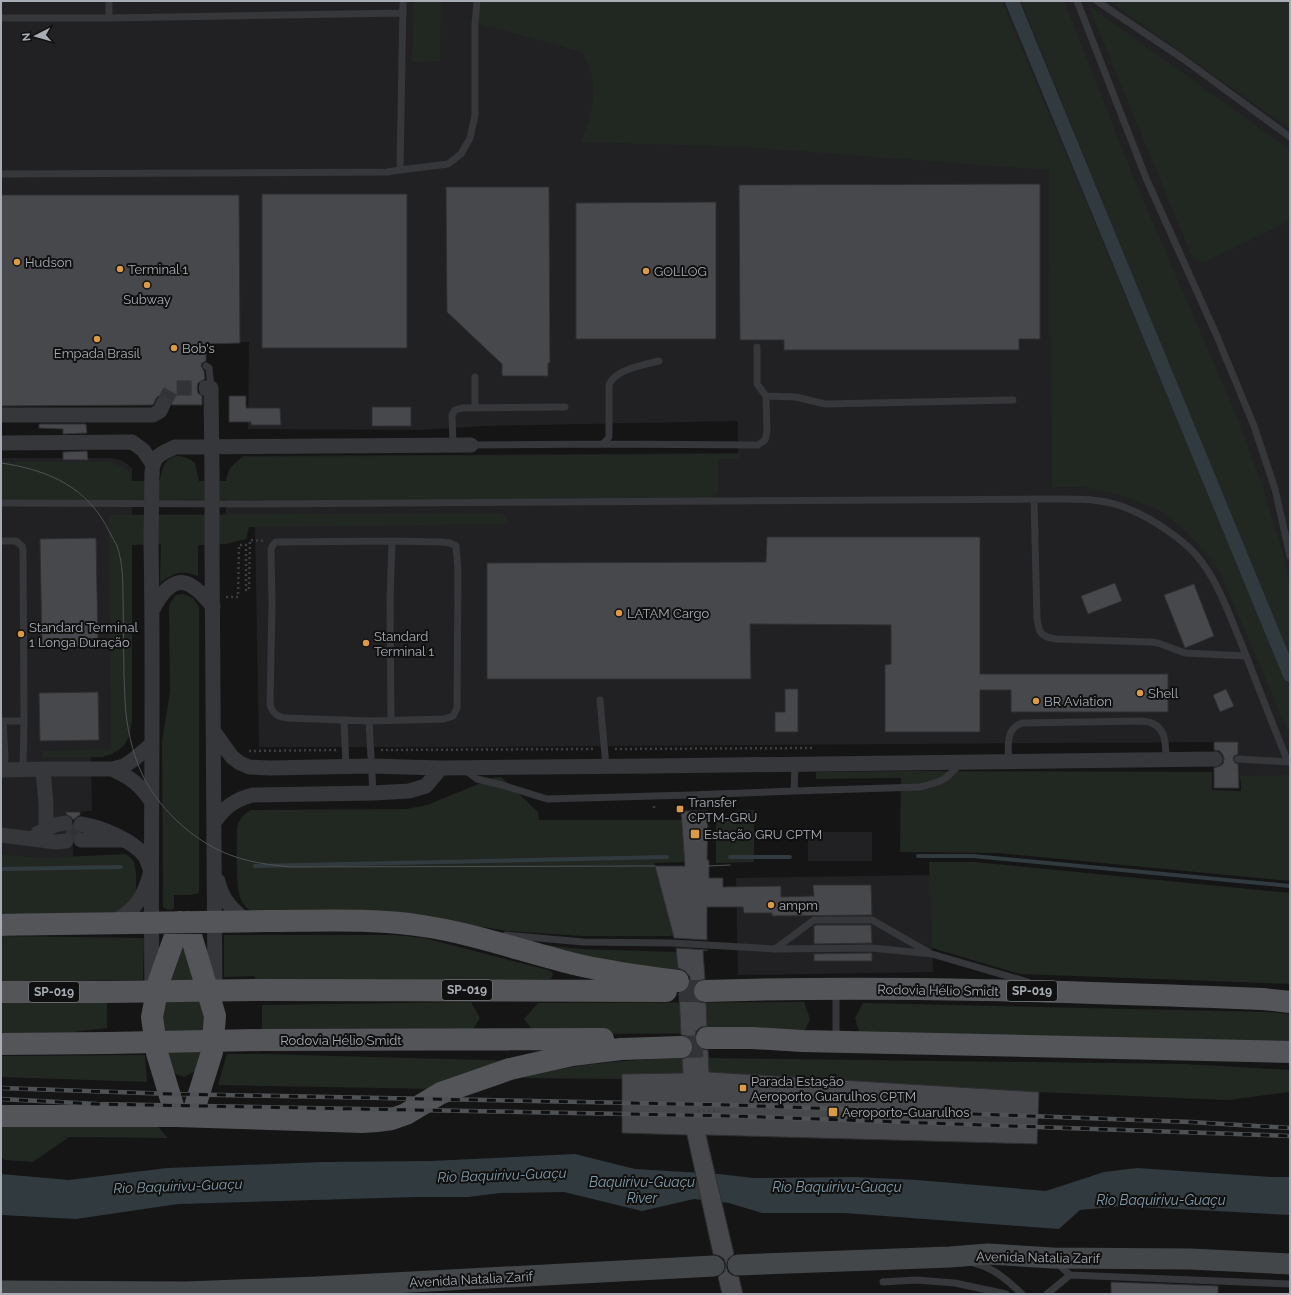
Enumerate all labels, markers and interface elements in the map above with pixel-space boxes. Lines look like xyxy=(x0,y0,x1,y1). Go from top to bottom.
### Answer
north arrow xyxy=(16,16,56,56)
text: N xyxy=(20,32,33,42)
place label: Hudson xyxy=(25,255,72,270)
marker: Hudson xyxy=(12,257,22,267)
place label: Terminal 1 xyxy=(128,262,189,277)
marker: Terminal 1 xyxy=(115,264,125,274)
place label: GOLLOG xyxy=(654,264,707,279)
marker: GOLLOG xyxy=(641,266,651,276)
marker: Subway xyxy=(142,280,152,290)
place label: Subway xyxy=(123,292,171,307)
marker: Empada Brasil xyxy=(92,334,102,344)
place label: Bob's xyxy=(182,341,215,356)
marker: Bob's xyxy=(169,343,179,353)
place label: Empada Brasil xyxy=(54,346,141,361)
place label: LATAM Cargo xyxy=(627,606,709,621)
marker: LATAM Cargo xyxy=(614,608,624,618)
place label: Standard Terminal 1 Longa Duração xyxy=(29,620,138,650)
marker: Standard Terminal 1 Longa Duração xyxy=(16,629,26,639)
place label: Standard Terminal 1 xyxy=(374,629,435,659)
marker: Standard Terminal 1 xyxy=(361,638,371,648)
place label: Shell xyxy=(1148,686,1179,701)
marker: Shell xyxy=(1135,688,1145,698)
place label: BR Aviation xyxy=(1044,694,1112,709)
marker: BR Aviation xyxy=(1031,696,1041,706)
place label: Transfer CPTM-GRU xyxy=(688,795,757,825)
marker: Transfer CPTM-GRU xyxy=(675,804,685,814)
place label: Estação GRU CPTM xyxy=(704,827,822,842)
marker: Estação GRU CPTM xyxy=(689,828,701,840)
place label: ampm xyxy=(779,898,818,913)
marker: ampm xyxy=(766,900,776,910)
road number: SP-019 xyxy=(442,980,492,1000)
road number: SP-019 xyxy=(1007,981,1057,1001)
road number: SP-019 xyxy=(29,982,79,1002)
street label: Rodovia Hélio Smidt xyxy=(877,982,999,999)
street label: Rodovia Hélio Smidt xyxy=(280,1033,402,1048)
place label: Parada Estação Aeroporto Guarulhos CPTM xyxy=(751,1074,916,1104)
marker: Parada Estação Aeroporto Guarulhos CPTM xyxy=(738,1083,748,1093)
place label: Aeroporto-Guarulhos xyxy=(842,1105,970,1120)
marker: Aeroporto-Guarulhos xyxy=(827,1106,839,1118)
water label: Rio Baquirivu-Guaçu xyxy=(437,1165,567,1185)
water label: Baquirivu-Guaçu River xyxy=(589,1174,695,1206)
water label: Rio Baquirivu-Guaçu xyxy=(113,1176,243,1196)
water label: Rio Baquirivu-Guaçu xyxy=(772,1179,902,1195)
water label: Rio Baquirivu-Guaçu xyxy=(1096,1192,1226,1208)
street label: Avenida Natalia Zarif xyxy=(976,1249,1101,1266)
street label: Avenida Natalia Zarif xyxy=(409,1269,534,1290)

